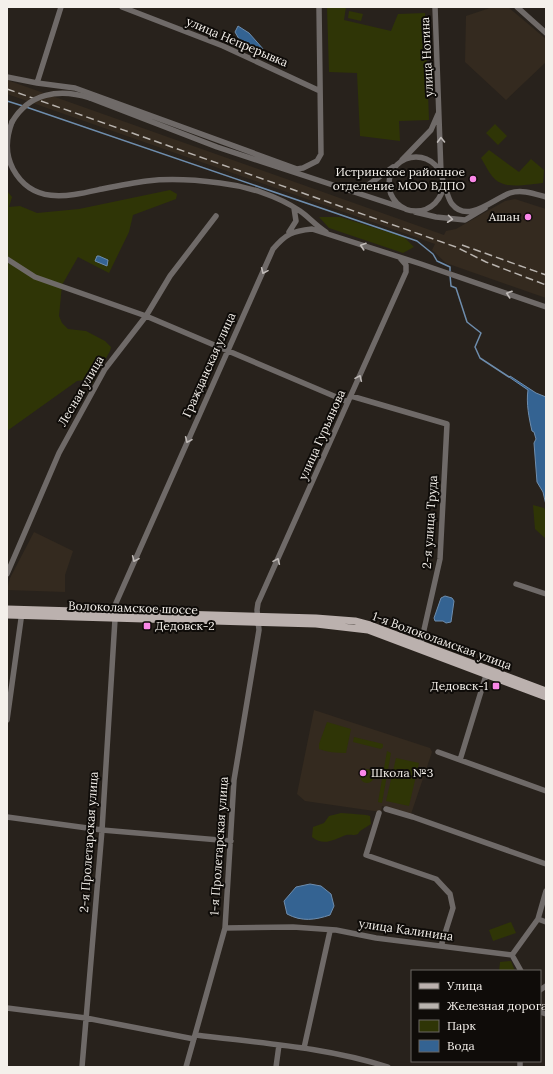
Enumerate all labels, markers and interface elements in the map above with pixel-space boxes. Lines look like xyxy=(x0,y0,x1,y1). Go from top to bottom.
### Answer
street label: улица Непрерывка xyxy=(184,13,290,70)
street label: улица Ногина xyxy=(417,17,436,97)
one-way arrow xyxy=(436,137,445,143)
place label: Истринское районное отделение МОО ВДПО xyxy=(333,164,465,193)
marker: Истринское районное отделение МОО ВДПО xyxy=(468,174,478,184)
place label: Ашан xyxy=(488,209,520,224)
marker: Ашан xyxy=(523,212,533,222)
one-way arrow xyxy=(447,214,453,223)
one-way arrow xyxy=(360,242,367,250)
one-way arrow xyxy=(261,266,269,274)
one-way arrow xyxy=(506,290,513,299)
street label: Гражданская улица xyxy=(179,310,238,420)
street label: Лесная улица xyxy=(54,353,107,429)
one-way arrow xyxy=(354,375,362,382)
street label: улица Гурьянова xyxy=(295,387,348,482)
one-way arrow xyxy=(185,436,193,444)
street label: 2-я улица Труда xyxy=(419,475,440,569)
one-way arrow xyxy=(132,555,140,563)
one-way arrow xyxy=(273,557,281,564)
street label: Волоколамское шоссе xyxy=(68,598,199,617)
street label: 1-я Волоколамская улица xyxy=(370,608,514,673)
place label: Дедовск-2 xyxy=(155,618,215,633)
marker: Дедовск-2 xyxy=(142,621,152,631)
place label: Дедовск-1 xyxy=(430,678,488,693)
marker: Дедовск-1 xyxy=(491,681,501,691)
place label: Школа №3 xyxy=(371,765,434,780)
marker: Школа №3 xyxy=(358,768,368,778)
street label: 2-я Пролетарская улица xyxy=(76,771,101,913)
street label: 1-я Пролетарская улица xyxy=(206,776,231,916)
street label: улица Калинина xyxy=(358,915,454,944)
legend xyxy=(411,970,541,1062)
text: Улица xyxy=(446,978,483,993)
text: Железная дорога xyxy=(447,998,547,1013)
text: Парк xyxy=(447,1018,476,1033)
text: Вода xyxy=(447,1038,475,1053)

